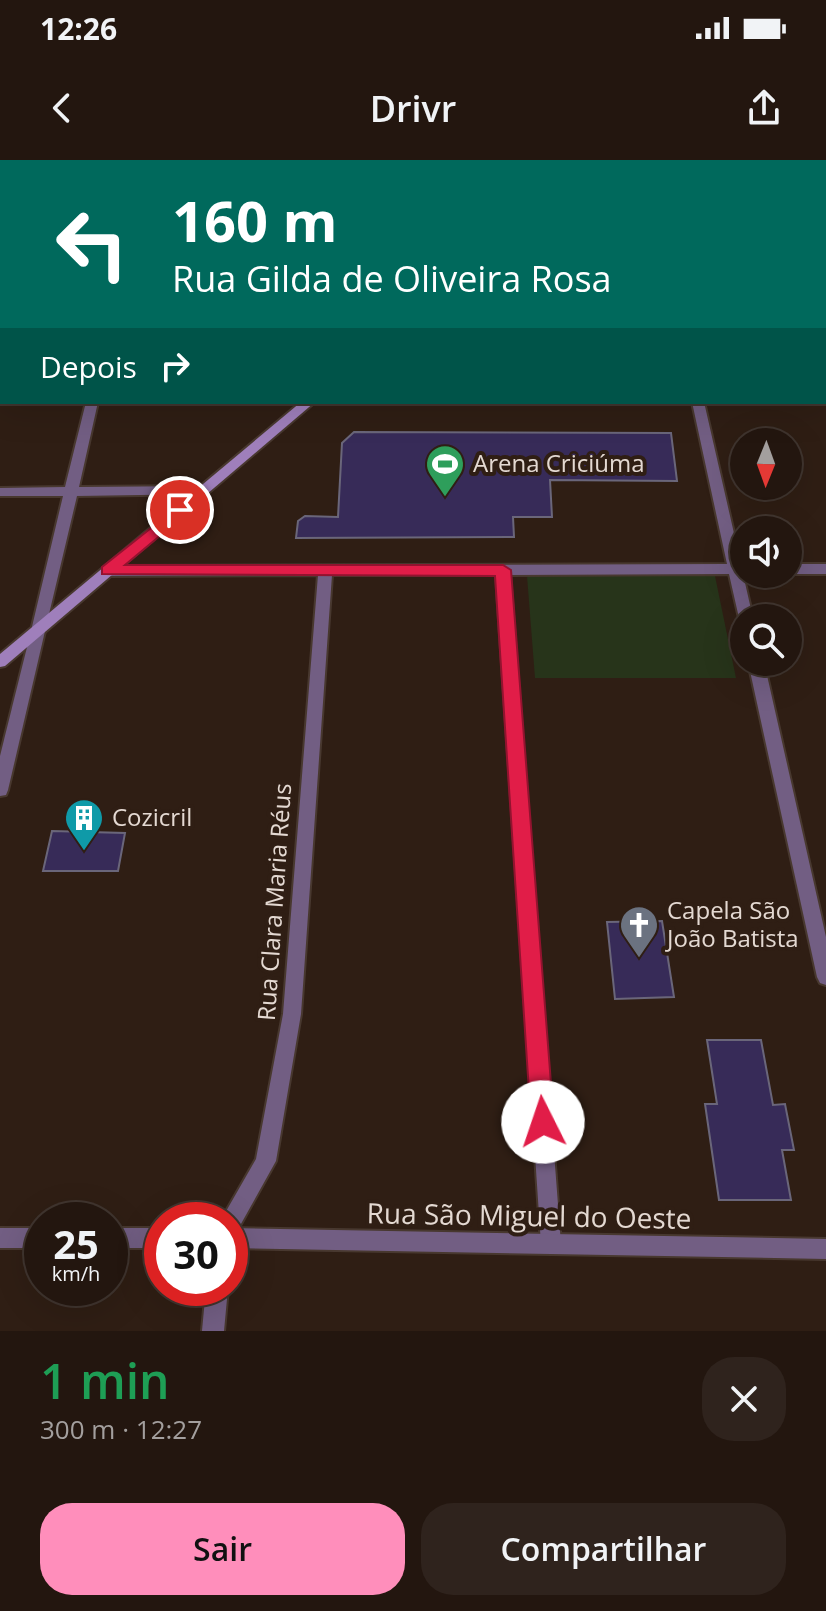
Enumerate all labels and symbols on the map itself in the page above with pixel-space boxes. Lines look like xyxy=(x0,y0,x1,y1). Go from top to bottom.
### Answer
north arrow xyxy=(730,428,802,500)
sports icon: Arena Criciúma xyxy=(424,443,466,498)
place label: Arena Criciúma xyxy=(473,446,645,479)
pin xyxy=(146,476,214,544)
street label: Rua Clara Maria Réus xyxy=(249,782,298,1022)
building icon: Cozicril xyxy=(63,797,105,852)
place label: Cozicril xyxy=(112,800,192,833)
place label: Capela São João Batista xyxy=(665,893,799,954)
church icon: Capela São João Batista xyxy=(618,904,660,959)
position arrow xyxy=(501,1080,585,1164)
street label: Rua São Miguel do Oeste xyxy=(366,1193,692,1237)
speed limit sign: 30 xyxy=(144,1202,248,1306)

